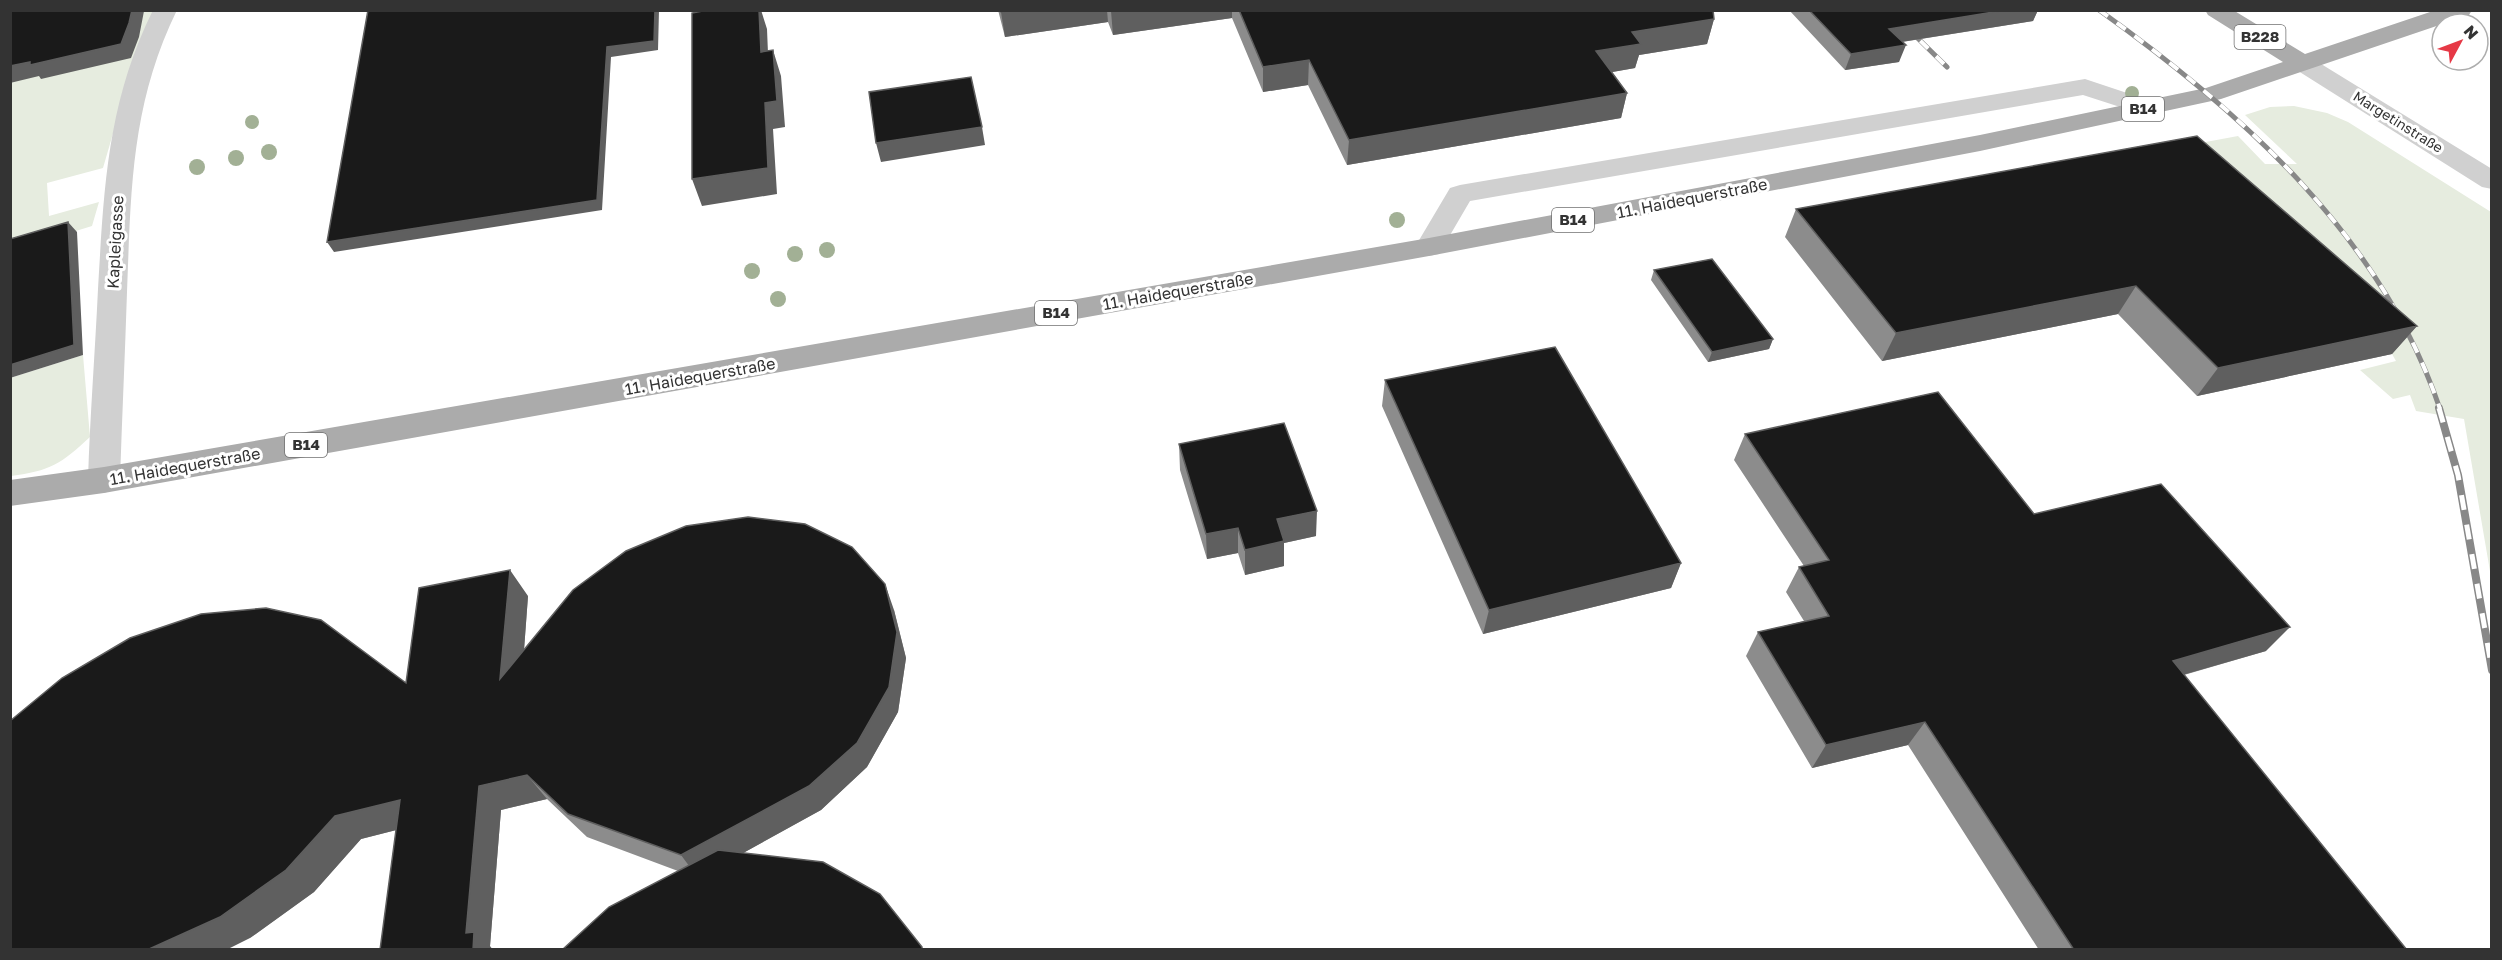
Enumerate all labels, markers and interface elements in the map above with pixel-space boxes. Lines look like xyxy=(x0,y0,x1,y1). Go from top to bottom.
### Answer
north arrow xyxy=(2430,12,2490,72)
text: N xyxy=(2460,21,2483,43)
road number: B228 xyxy=(2234,25,2286,49)
street label: Margetinstraße xyxy=(2350,87,2446,156)
road number: B14 xyxy=(2122,97,2164,121)
street label: 11. Haidequerstraße xyxy=(1615,174,1769,222)
street label: Kapleigasse xyxy=(103,195,127,289)
road number: B14 xyxy=(1552,208,1594,232)
street label: 11. Haidequerstraße xyxy=(1101,268,1255,314)
road number: B14 xyxy=(1035,301,1077,325)
street label: 11. Haidequerstraße xyxy=(623,353,777,399)
road number: B14 xyxy=(285,433,327,457)
street label: 11. Haidequerstraße xyxy=(108,443,262,489)

